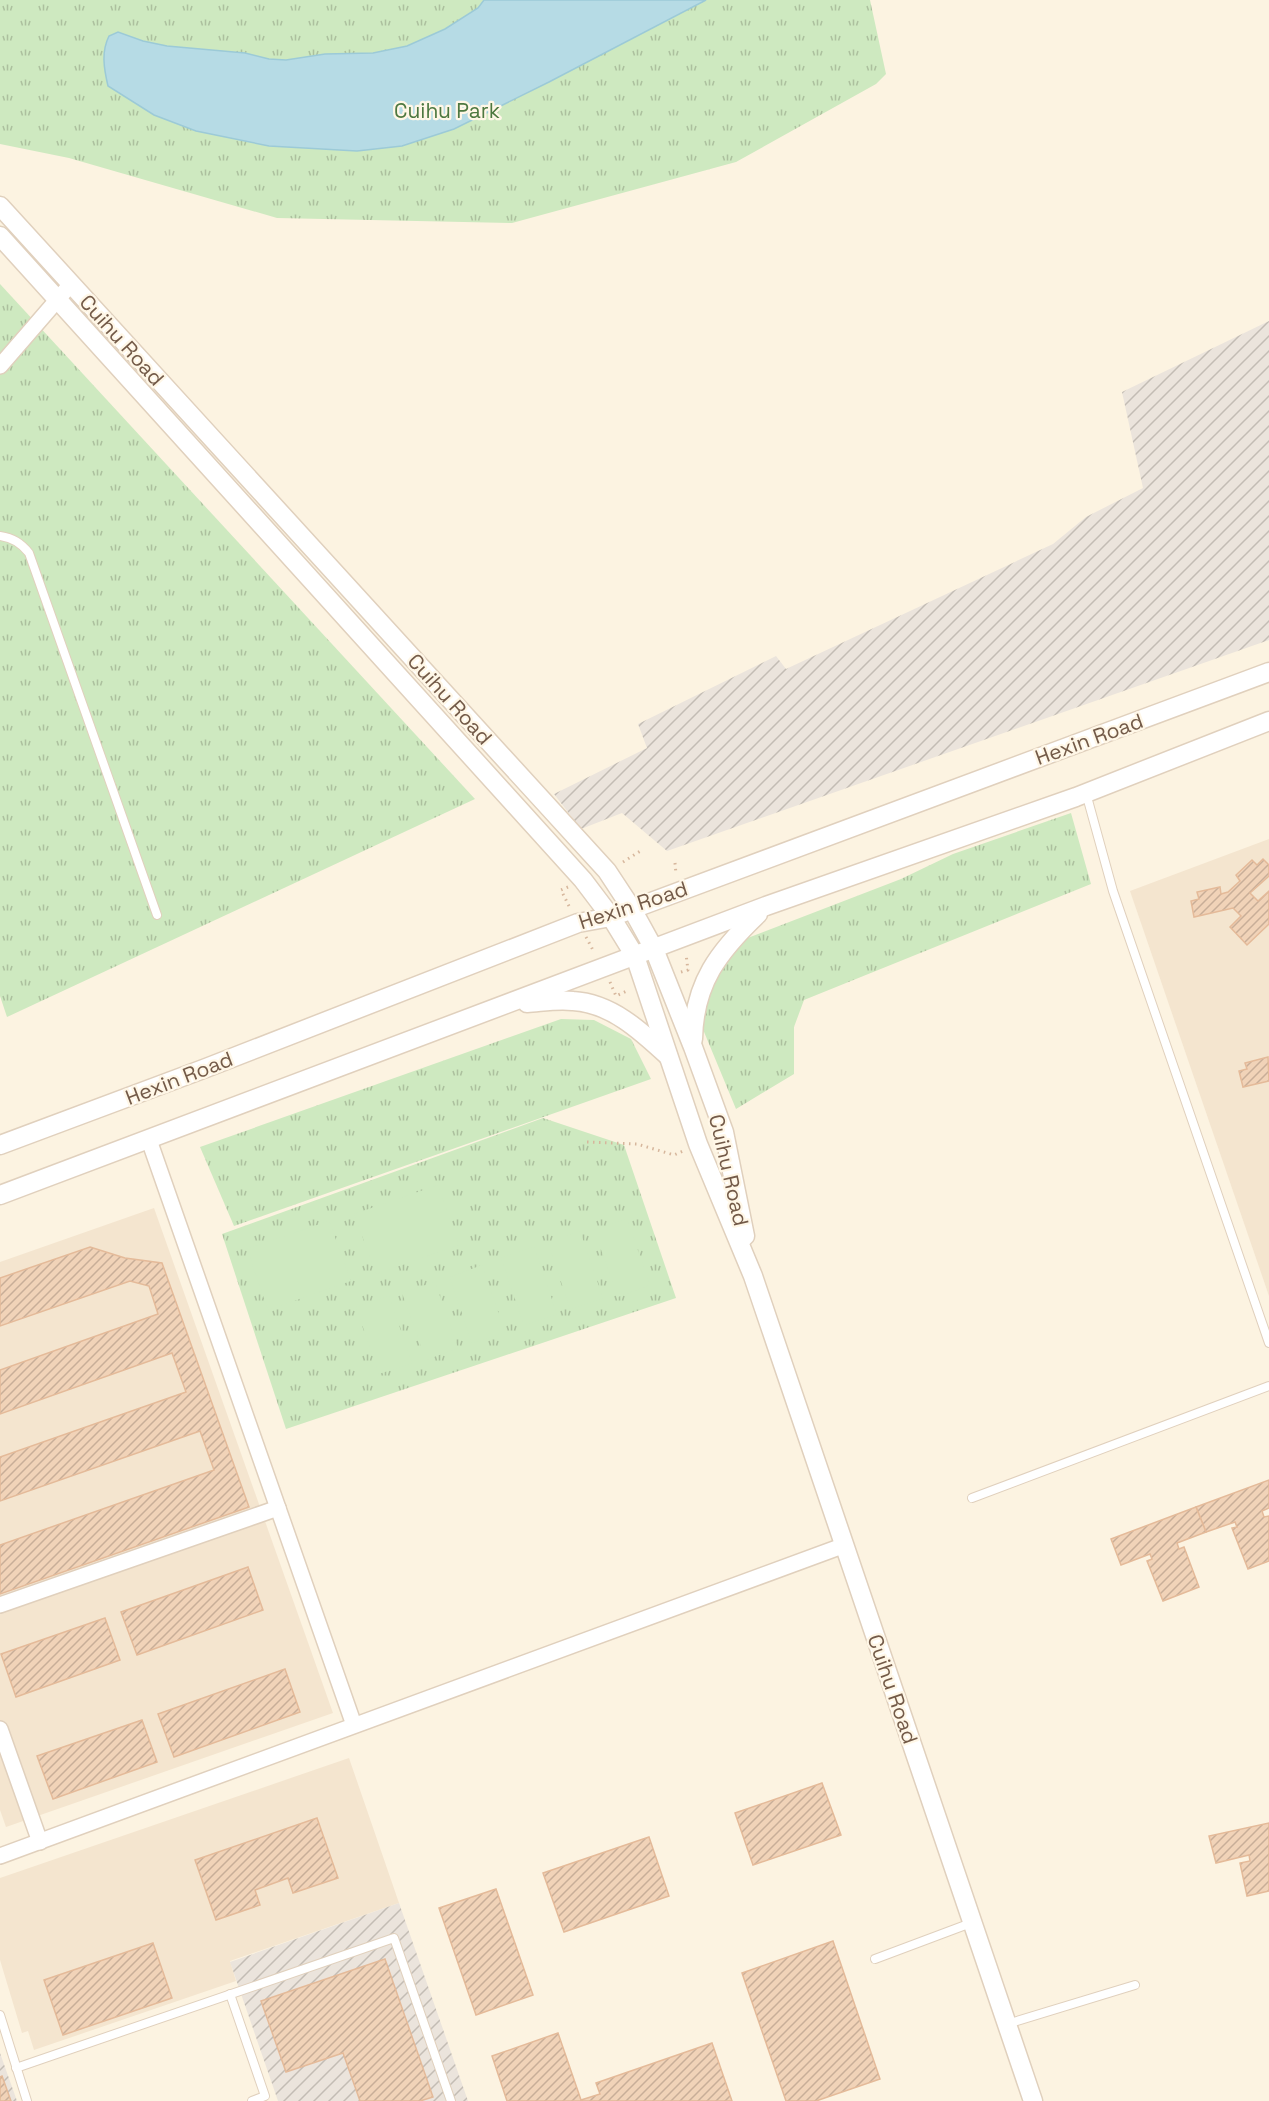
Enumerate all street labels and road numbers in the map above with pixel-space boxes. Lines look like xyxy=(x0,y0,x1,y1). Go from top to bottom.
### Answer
street label: Cuihu Road xyxy=(74,289,170,391)
street label: Cuihu Road xyxy=(402,648,498,750)
street label: Hexin Road xyxy=(1031,707,1147,771)
street label: Hexin Road xyxy=(575,875,691,935)
street label: Hexin Road xyxy=(121,1045,237,1111)
street label: Cuihu Road xyxy=(703,1111,755,1229)
street label: Cuihu Road xyxy=(862,1631,924,1747)

